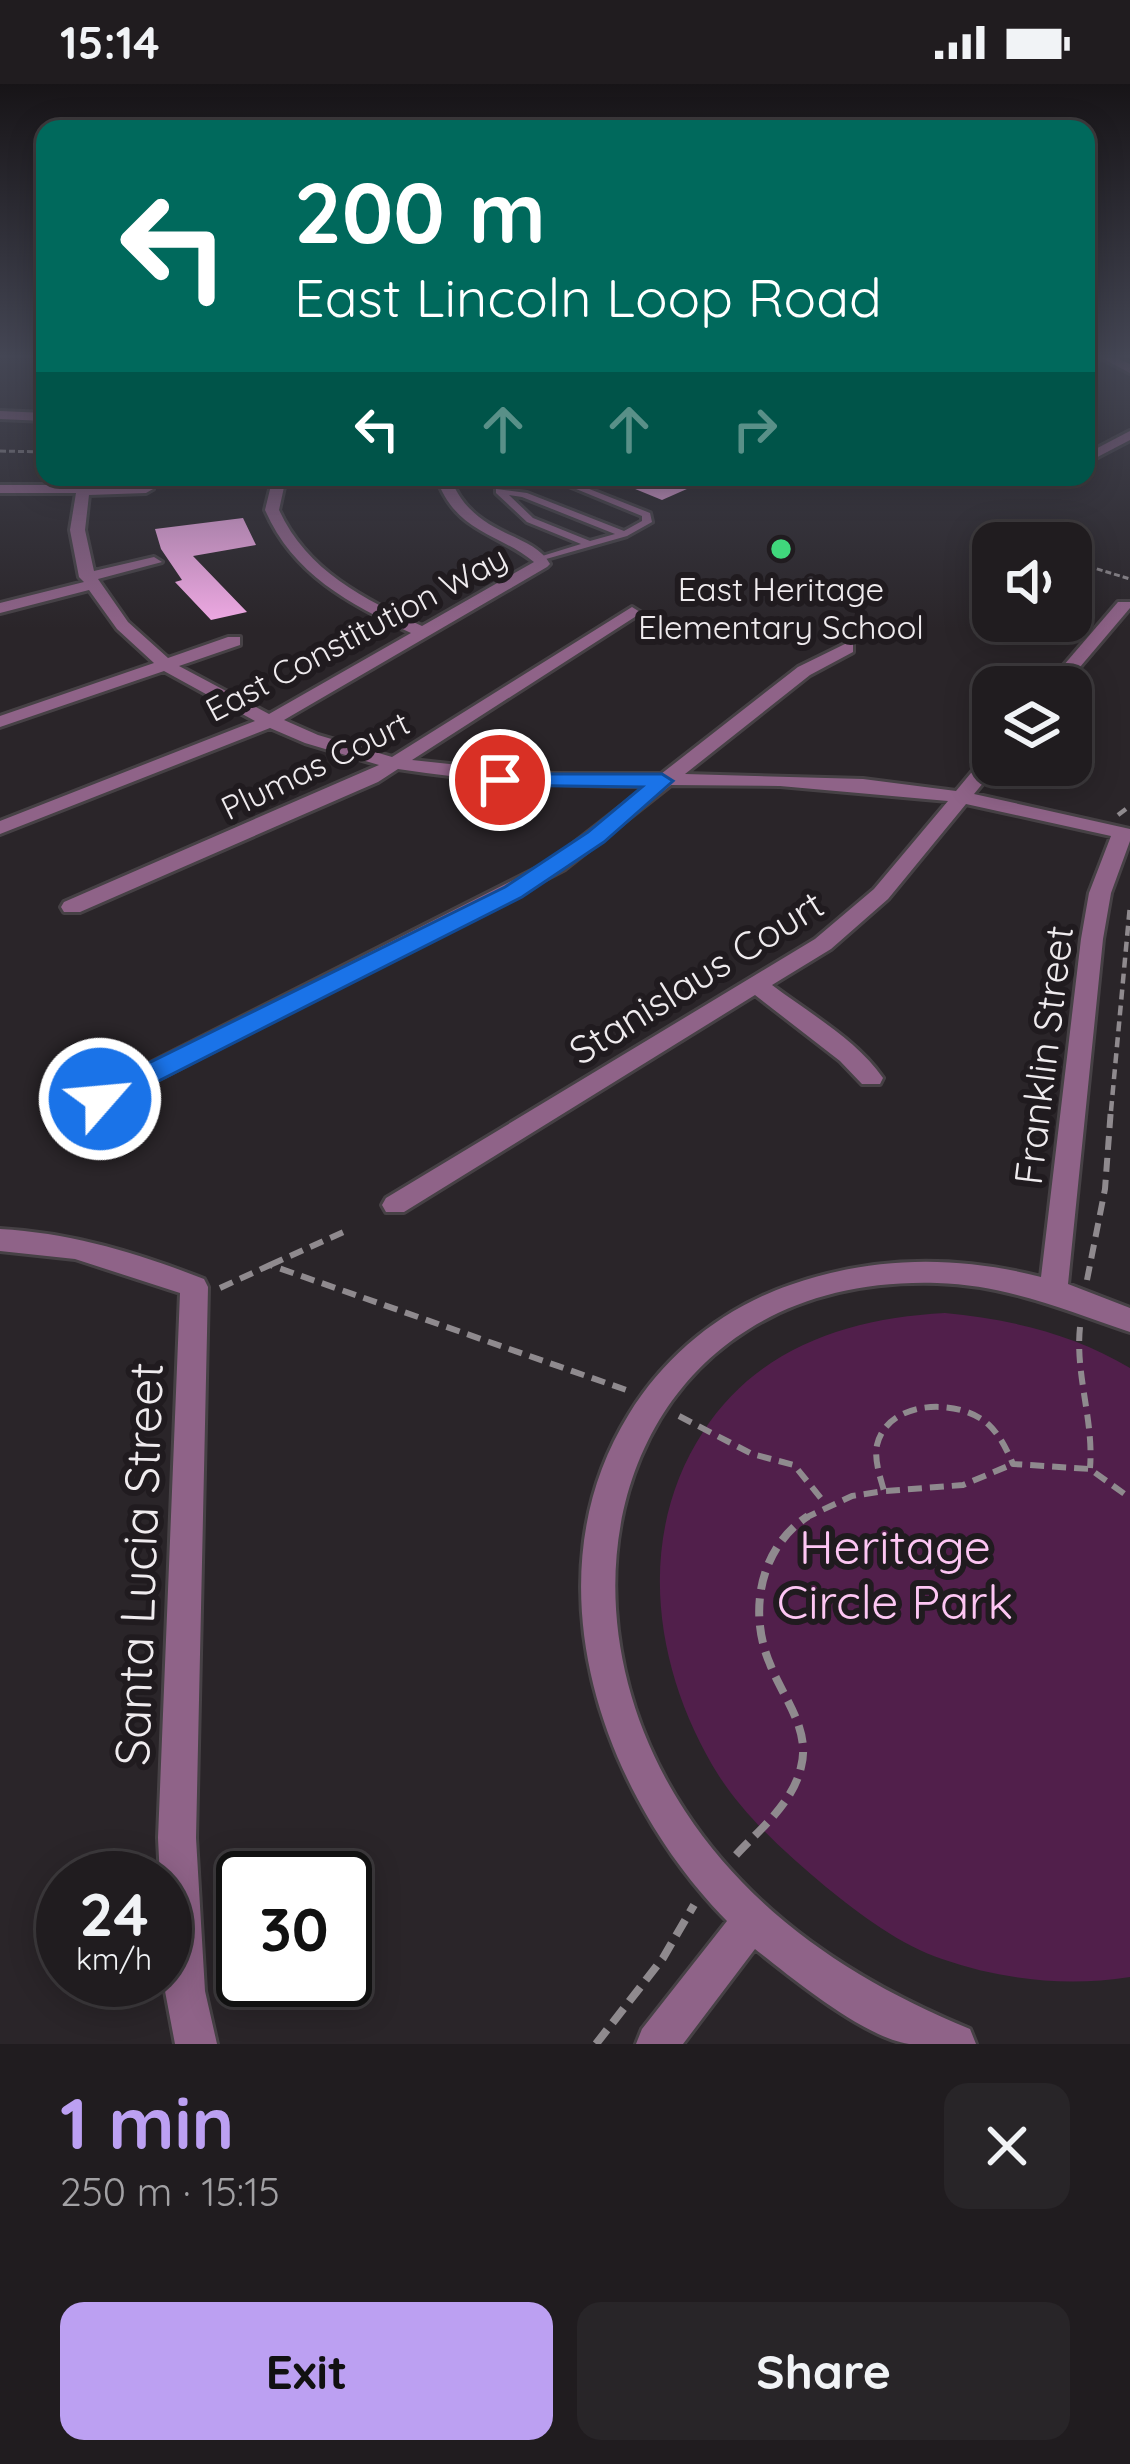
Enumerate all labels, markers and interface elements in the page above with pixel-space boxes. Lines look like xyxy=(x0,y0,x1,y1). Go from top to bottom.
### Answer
text: 15:14 xyxy=(60,14,160,70)
text: 200 m xyxy=(294,159,546,264)
icon: left xyxy=(96,168,252,324)
text: East Lincoln Loop Road xyxy=(294,263,882,331)
icon: left xyxy=(344,396,410,462)
icon: ahead xyxy=(470,396,536,462)
icon: ahead xyxy=(596,396,662,462)
icon: right xyxy=(722,396,788,462)
map controls xyxy=(972,522,1092,786)
button: sound xyxy=(972,522,1092,642)
street label: East Constitution Way xyxy=(198,536,514,730)
marker: East Heritage Elementary School xyxy=(768,536,794,562)
place label: East Heritage Elementary School xyxy=(638,568,924,647)
button: layers xyxy=(972,666,1092,786)
street label: Plumas Court xyxy=(214,702,416,828)
pin xyxy=(449,729,551,831)
icon: arrive xyxy=(467,747,533,813)
street label: Stanislaus Court xyxy=(560,879,832,1075)
street label: Franklin Street xyxy=(1003,923,1083,1187)
position arrow xyxy=(37,1036,163,1162)
street label: Santa Lucia Street xyxy=(101,1361,175,1767)
park label: Heritage Circle Park xyxy=(777,1516,1013,1631)
speed limit sign: 30 xyxy=(216,1851,372,2007)
text: 24 xyxy=(79,1876,149,1951)
text: km/h xyxy=(76,1940,152,1978)
text: 1 min xyxy=(60,2077,234,2167)
button: close xyxy=(944,2083,1070,2209)
text: 250 m · 15:15 xyxy=(60,2167,280,2216)
button: Exit xyxy=(60,2302,553,2440)
button: Share xyxy=(577,2302,1070,2440)

